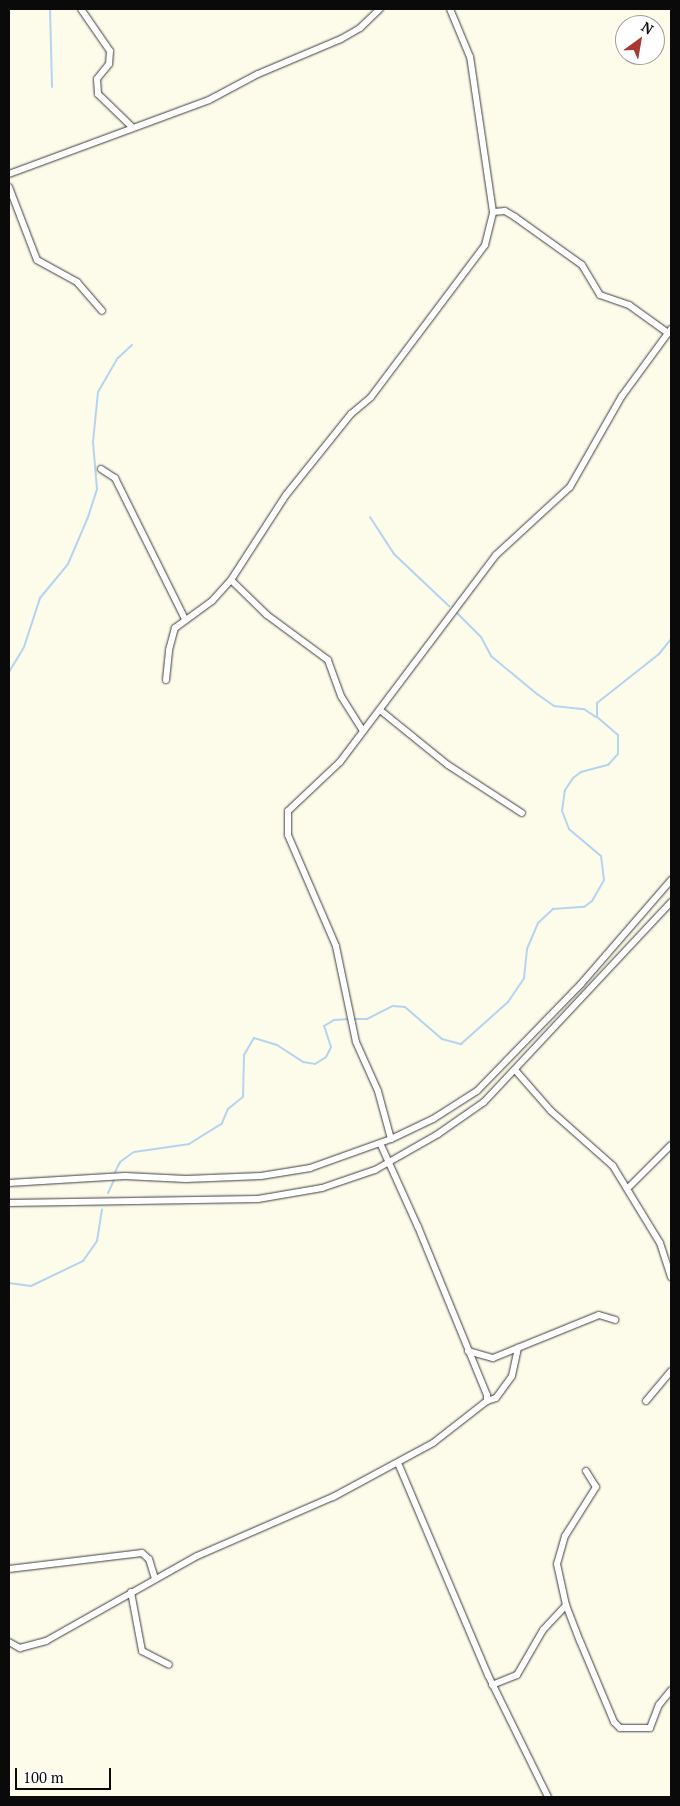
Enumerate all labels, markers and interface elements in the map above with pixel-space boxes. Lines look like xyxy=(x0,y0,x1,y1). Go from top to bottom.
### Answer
north arrow xyxy=(615,15,665,65)
text: N xyxy=(638,17,657,39)
scale bar xyxy=(18,1758,114,1790)
text: 100 m xyxy=(23,1767,64,1787)

